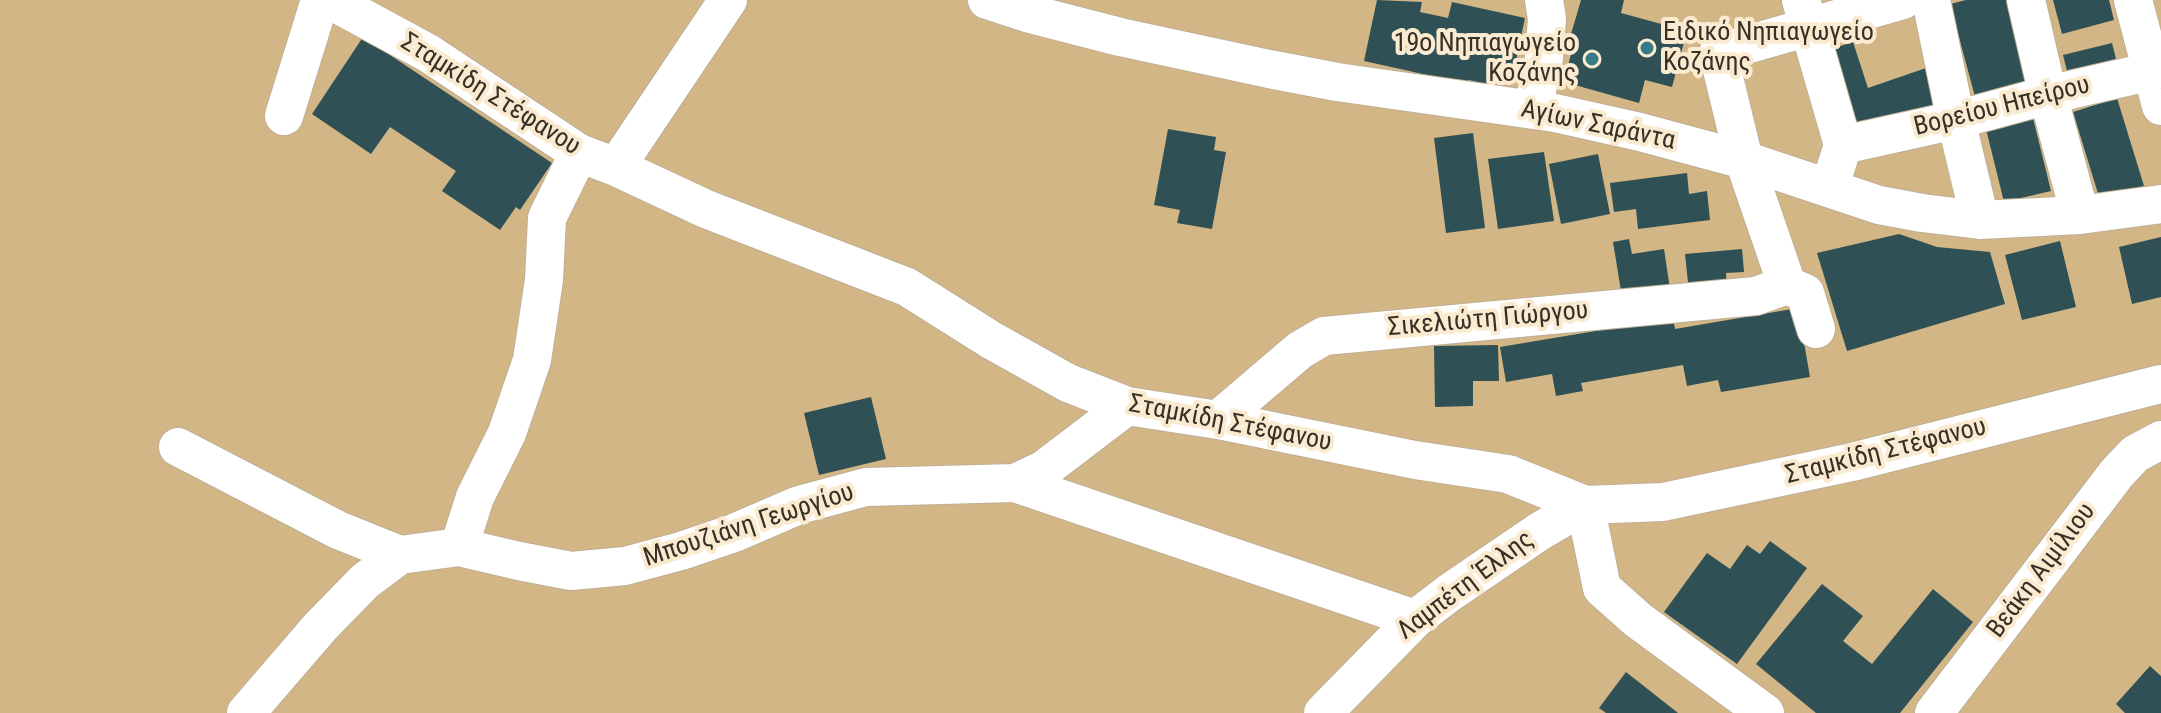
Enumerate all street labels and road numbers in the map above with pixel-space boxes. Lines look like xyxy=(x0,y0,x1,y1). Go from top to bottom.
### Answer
street label: Σταμκίδη Στέφανου xyxy=(394,27,586,163)
street label: Βορείου Ηπείρου xyxy=(1911,70,2093,144)
street label: Αγίων Σαράντα xyxy=(1518,94,1678,158)
street label: Σικελιώτη Γιώργου xyxy=(1387,296,1589,344)
street label: Σταμκίδη Στέφανου xyxy=(1126,389,1334,459)
street label: Σταμκίδη Στέφανου xyxy=(1782,412,1990,492)
street label: Μπουζιάνη Γεωργίου xyxy=(640,477,858,575)
street label: Βεάκη Αιμίλιου xyxy=(1981,497,2103,645)
street label: Λαμπέτη Έλλης xyxy=(1392,525,1540,647)

